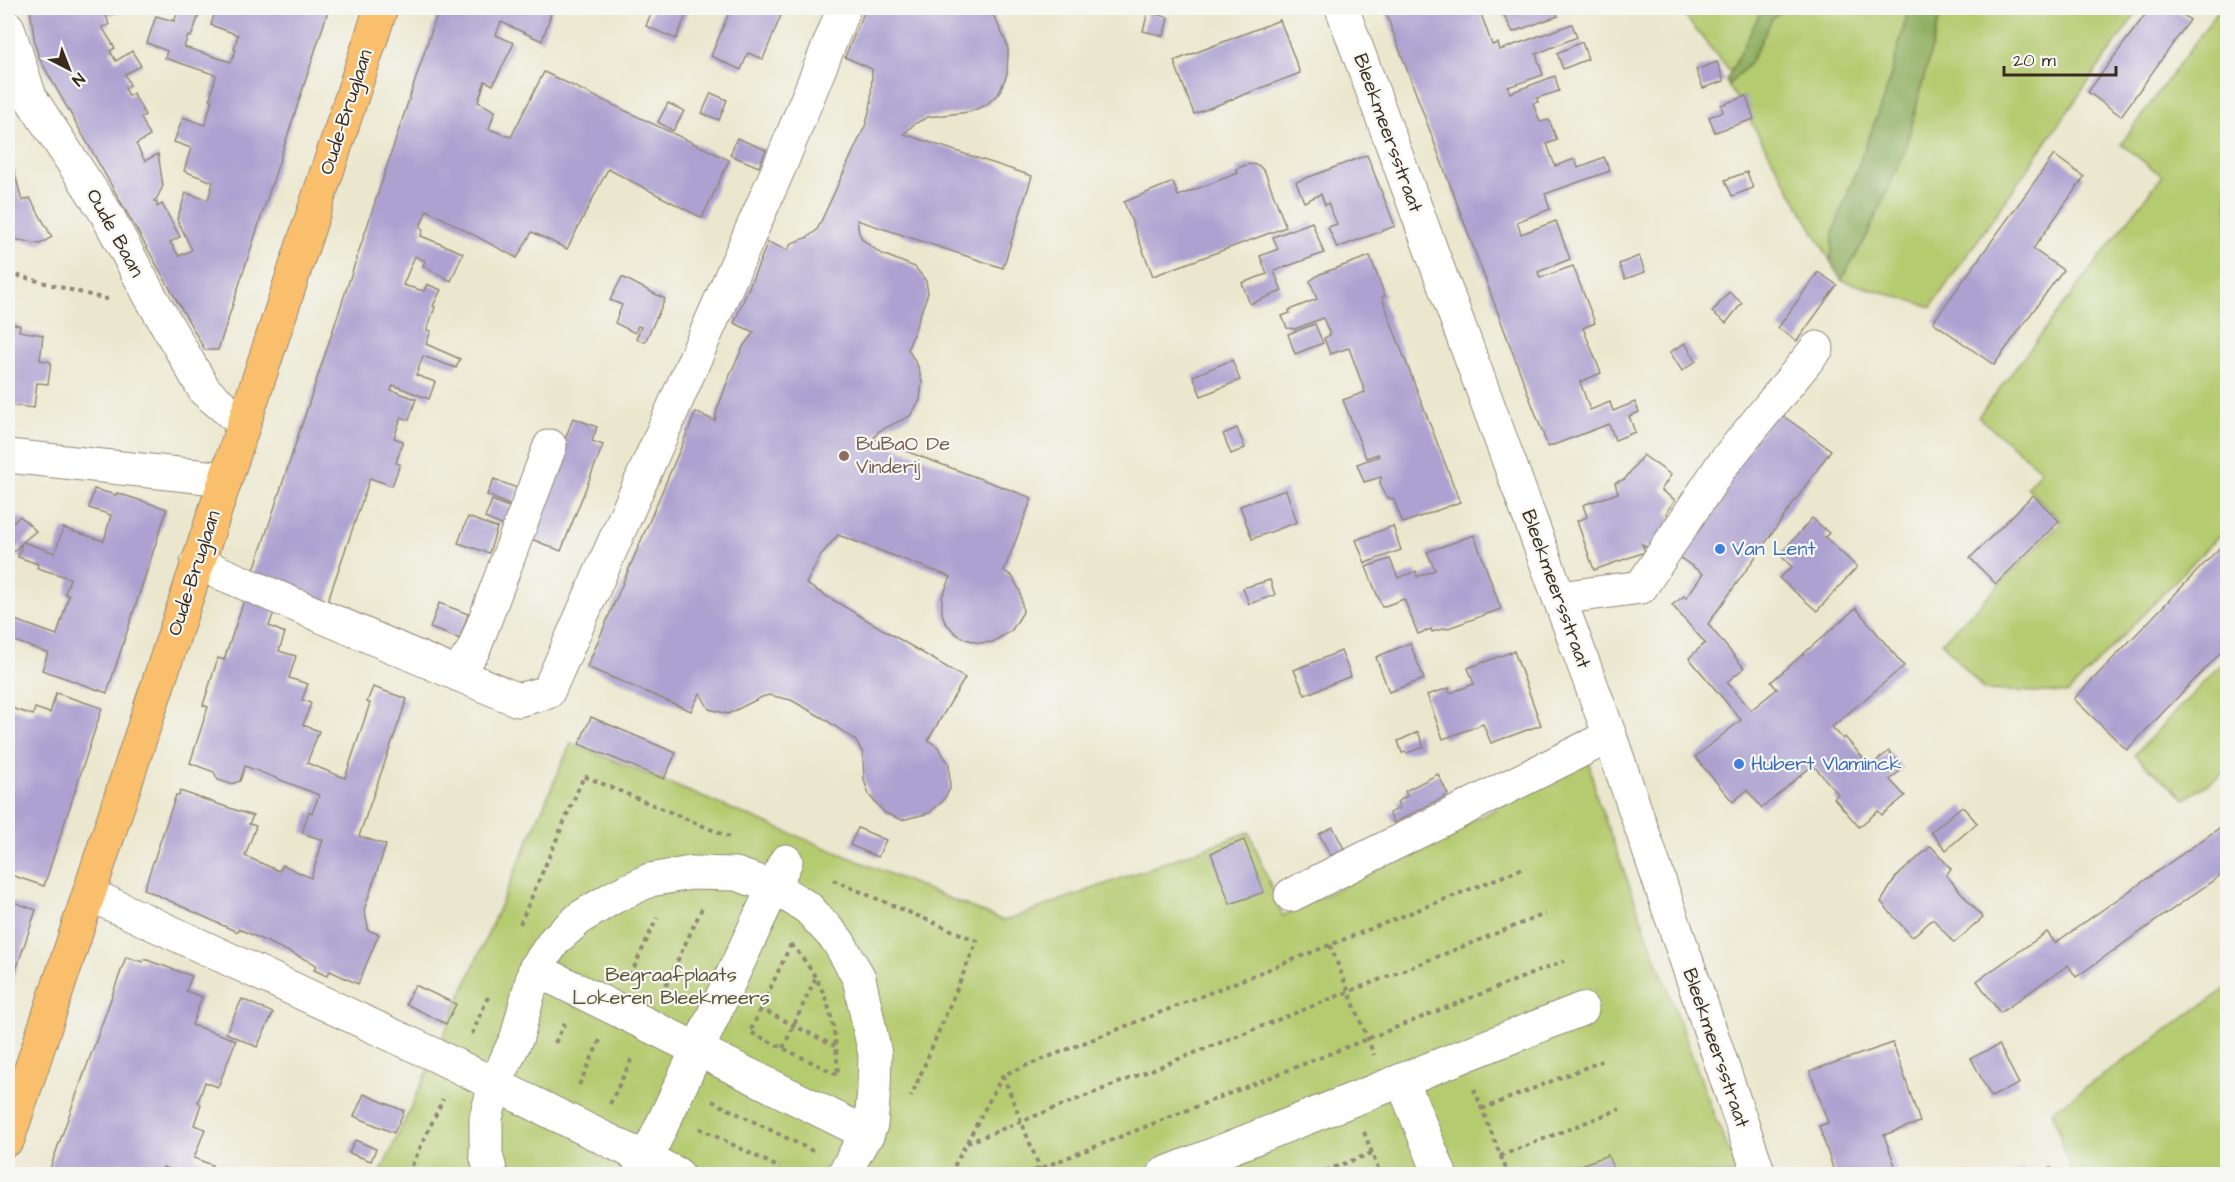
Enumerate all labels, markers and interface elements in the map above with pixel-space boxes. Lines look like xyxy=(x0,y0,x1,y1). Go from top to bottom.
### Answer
north arrow xyxy=(39,39,99,99)
scale bar xyxy=(2004,39,2116,77)
street label: Oude-Bruglaan xyxy=(313,46,380,178)
text: 20 m xyxy=(2013,48,2056,73)
street label: Bleekmeersstraat xyxy=(1346,50,1430,216)
text: N xyxy=(67,68,89,91)
street label: Oude Baan xyxy=(79,184,151,282)
place label: BuBaO De Vinderij xyxy=(856,430,950,481)
marker: BuBaO De Vinderij xyxy=(837,449,851,463)
street label: Bleekmeersstraat xyxy=(1514,506,1598,672)
street label: Oude-Bruglaan xyxy=(161,507,228,639)
place label: Van Lent xyxy=(1732,535,1815,563)
marker: Van Lent xyxy=(1713,542,1727,556)
place label: Hubert Vlaminck xyxy=(1751,750,1902,778)
marker: Hubert Vlaminck xyxy=(1732,757,1746,771)
park label: Begraafplaats Lokeren Bleekmeers xyxy=(572,961,770,1012)
street label: Bleekmeersstraat xyxy=(1676,964,1756,1132)

